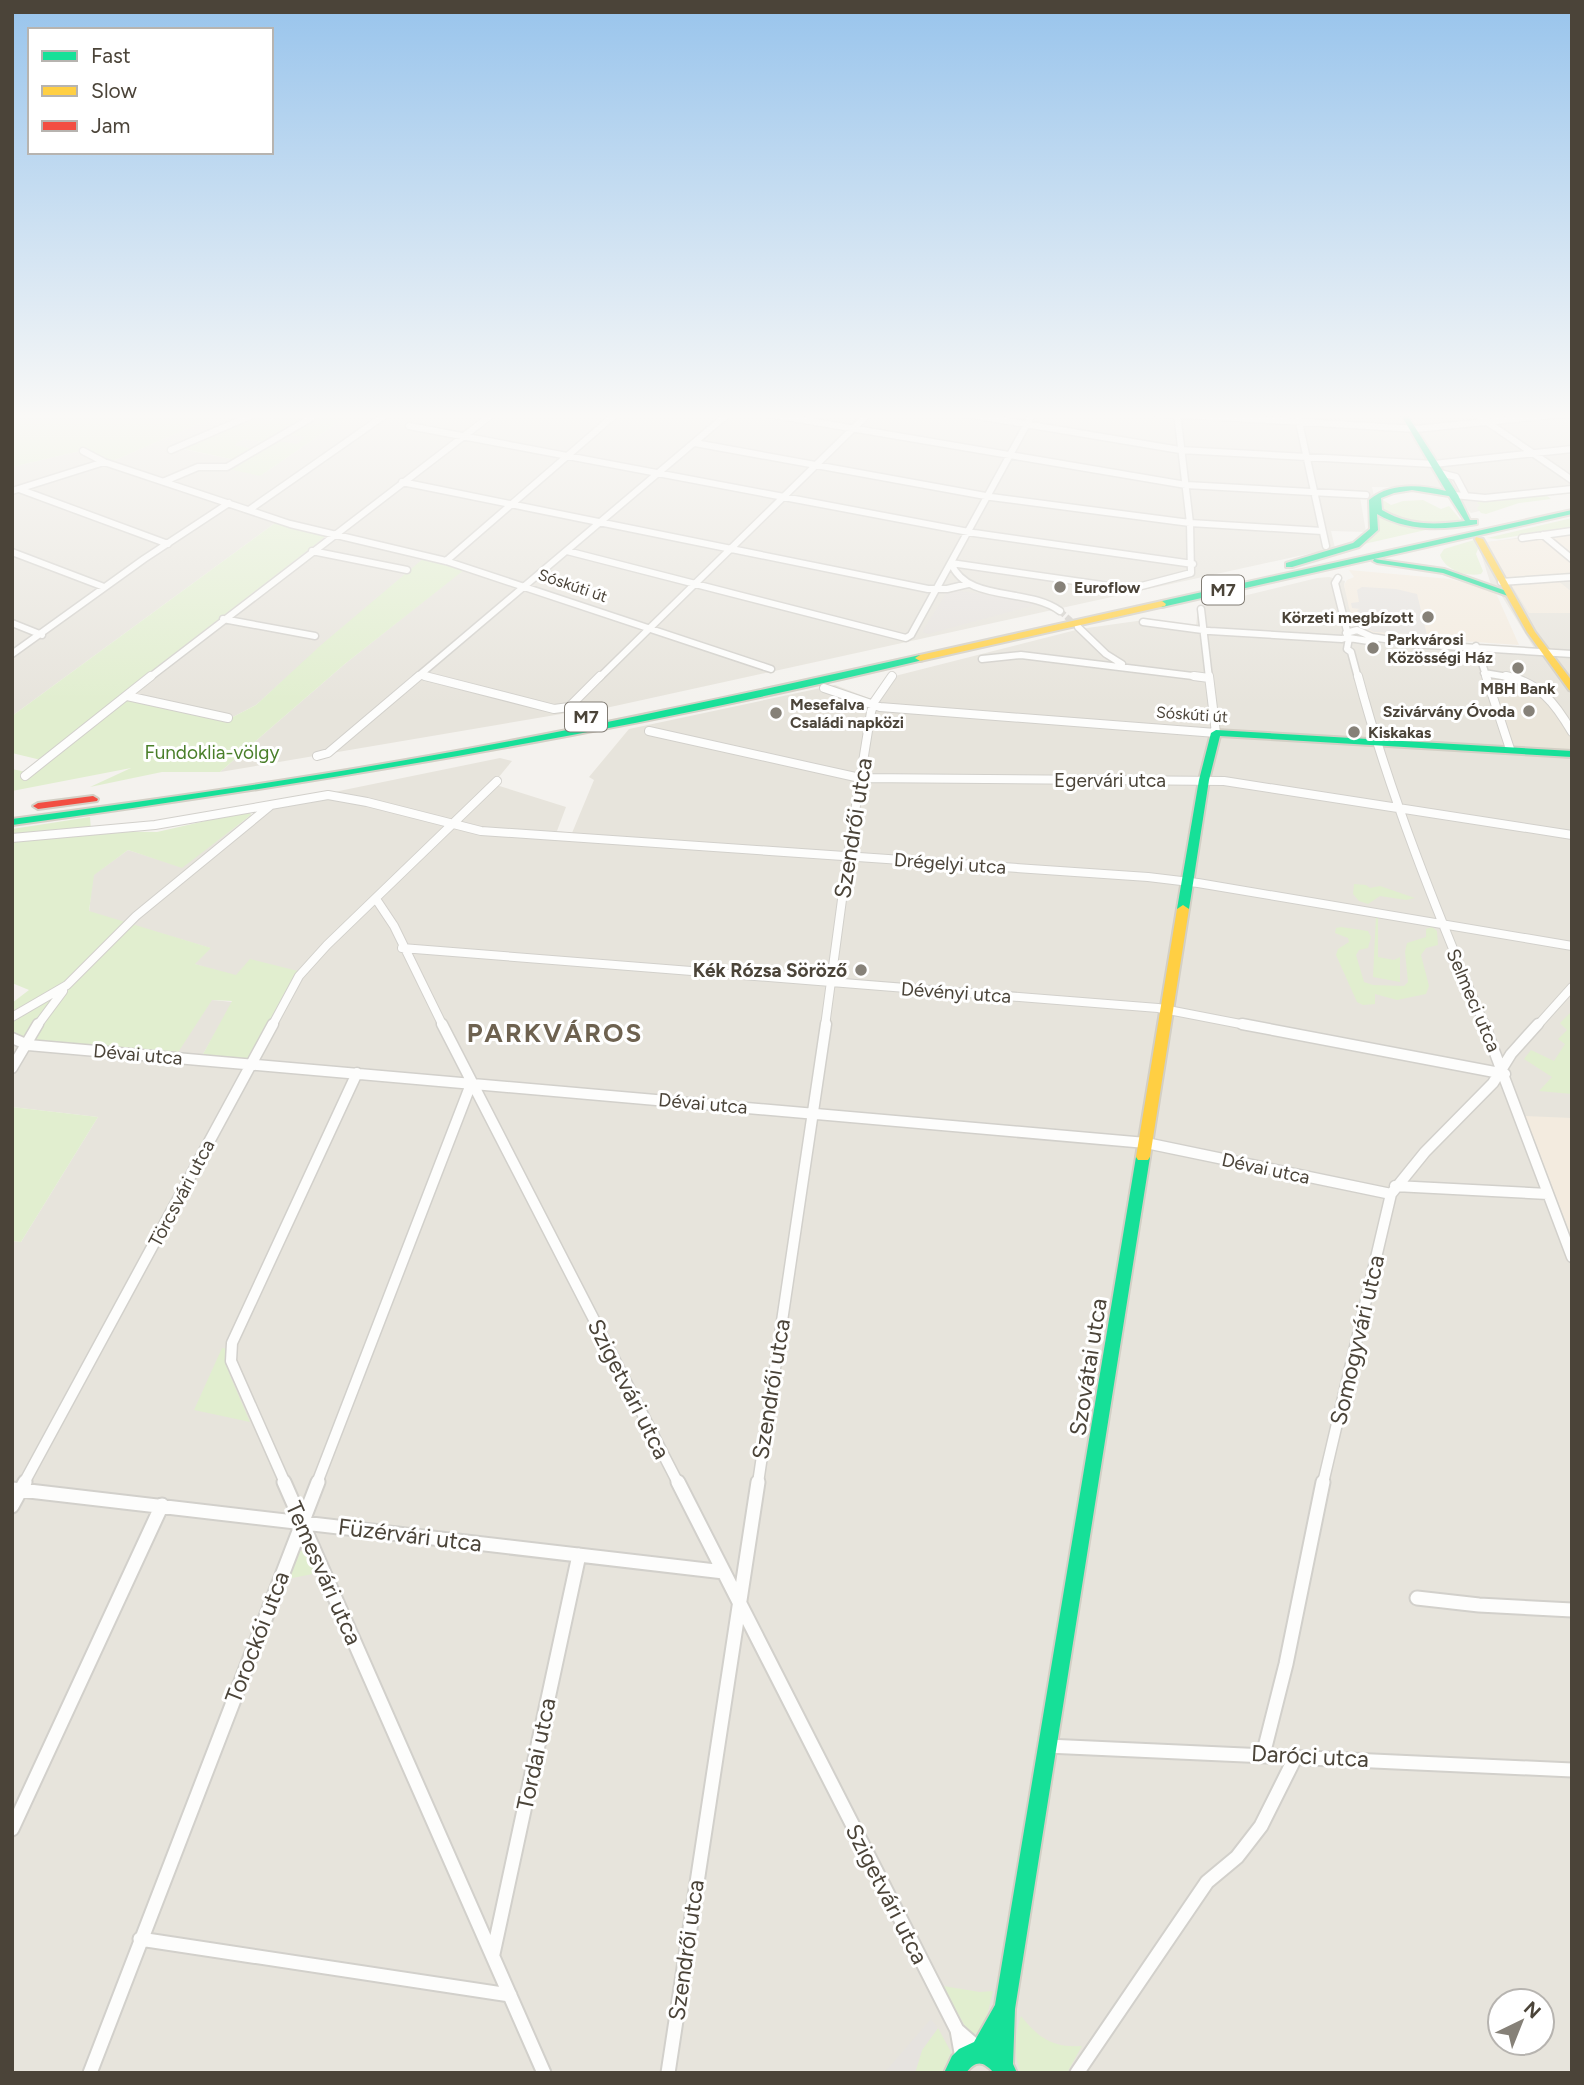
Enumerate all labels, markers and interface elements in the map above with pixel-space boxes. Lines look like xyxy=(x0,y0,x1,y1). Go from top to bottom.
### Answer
legend xyxy=(28,28,273,154)
text: Fast xyxy=(91,43,131,68)
text: Slow xyxy=(91,78,137,103)
text: Jam xyxy=(91,113,130,138)
street label: Sóskúti út xyxy=(536,565,610,606)
road number: M7 xyxy=(1202,576,1244,604)
place label: Euroflow xyxy=(1074,578,1141,597)
marker: Euroflow xyxy=(1052,579,1068,595)
place label: Körzeti megbízott xyxy=(1282,608,1414,627)
marker: Körzeti megbízott xyxy=(1420,609,1436,625)
place label: Parkvárosi Közösségi Ház xyxy=(1387,630,1493,667)
marker: Parkvárosi Közösségi Ház xyxy=(1365,640,1381,656)
marker: MBH Bank xyxy=(1510,660,1526,676)
place label: MBH Bank xyxy=(1480,679,1556,698)
place label: Mesefalva Családi napközi xyxy=(790,695,904,732)
road number: M7 xyxy=(565,702,607,732)
place label: Szivárvány Óvoda xyxy=(1383,702,1515,721)
street label: Sóskúti út xyxy=(1155,703,1229,726)
marker: Szivárvány Óvoda xyxy=(1521,703,1537,719)
marker: Mesefalva Családi napközi xyxy=(768,705,784,721)
place label: Kiskakas xyxy=(1368,723,1432,742)
marker: Kiskakas xyxy=(1346,724,1362,740)
park label: Fundoklia-völgy xyxy=(145,741,279,764)
street label: Szendrői utca xyxy=(828,756,878,900)
street label: Egervári utca xyxy=(1054,769,1166,792)
street label: Drégelyi utca xyxy=(893,848,1007,879)
street label: Selmeci utca xyxy=(1441,945,1506,1055)
place label: Kék Rózsa Söröző xyxy=(693,959,847,982)
marker: Kék Rózsa Söröző xyxy=(853,962,869,978)
street label: Dévényi utca xyxy=(900,977,1012,1008)
district label: PARKVÁROS xyxy=(467,1017,643,1049)
street label: Dévai utca xyxy=(92,1039,183,1070)
street label: Dévai utca xyxy=(657,1088,748,1119)
street label: Törcsvári utca xyxy=(143,1136,219,1251)
street label: Dévai utca xyxy=(1220,1148,1312,1189)
street label: Somogyvári utca xyxy=(1324,1252,1390,1428)
street label: Szovátai utca xyxy=(1063,1296,1113,1438)
street label: Szigetvári utca xyxy=(582,1314,676,1464)
street label: Szendrői utca xyxy=(746,1317,796,1461)
street label: Temesvári utca xyxy=(280,1497,368,1649)
street label: Füzérvári utca xyxy=(337,1512,483,1558)
street label: Torockói utca xyxy=(219,1567,295,1707)
street label: Tordai utca xyxy=(510,1695,562,1813)
street label: Daróci utca xyxy=(1250,1739,1370,1773)
street label: Szigetvári utca xyxy=(840,1819,934,1969)
street label: Szendrői utca xyxy=(662,1878,710,2022)
north arrow xyxy=(1486,1987,1556,2057)
text: N xyxy=(1519,1997,1545,2023)

